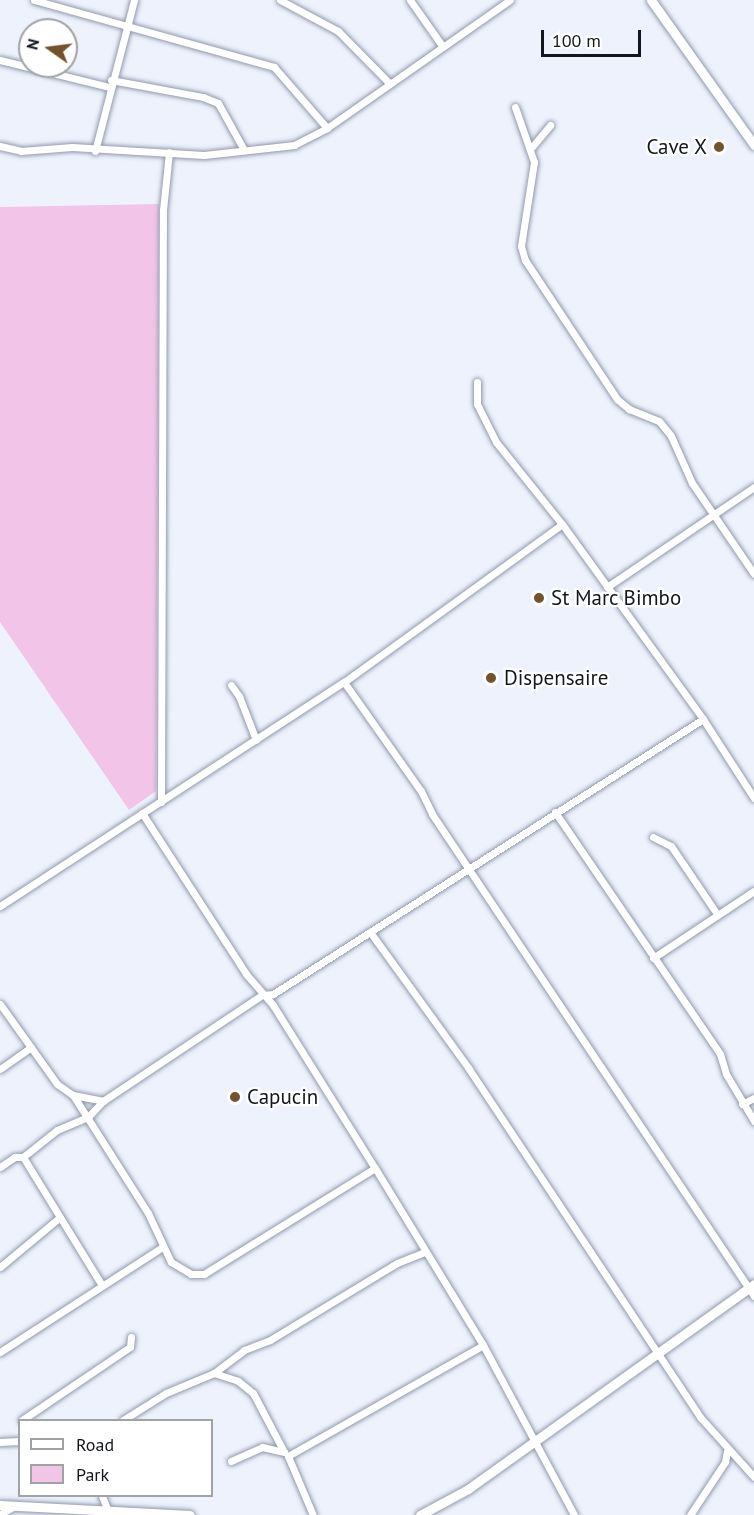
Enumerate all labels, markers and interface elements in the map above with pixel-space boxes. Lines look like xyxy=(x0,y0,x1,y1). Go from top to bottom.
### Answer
north arrow xyxy=(18,18,78,78)
scale bar xyxy=(544,18,644,56)
text: 100 m xyxy=(552,29,601,52)
text: N xyxy=(21,37,43,52)
place label: Cave X xyxy=(646,134,707,160)
marker: Cave X xyxy=(712,140,726,154)
place label: St Marc Bimbo xyxy=(551,585,682,611)
marker: St Marc Bimbo xyxy=(532,591,546,605)
place label: Dispensaire xyxy=(504,665,608,691)
marker: Dispensaire xyxy=(482,669,500,687)
place label: Capucin xyxy=(247,1084,318,1110)
marker: Capucin xyxy=(228,1090,242,1104)
legend xyxy=(18,1419,213,1497)
text: Road xyxy=(76,1433,114,1456)
text: Park xyxy=(76,1463,109,1486)

